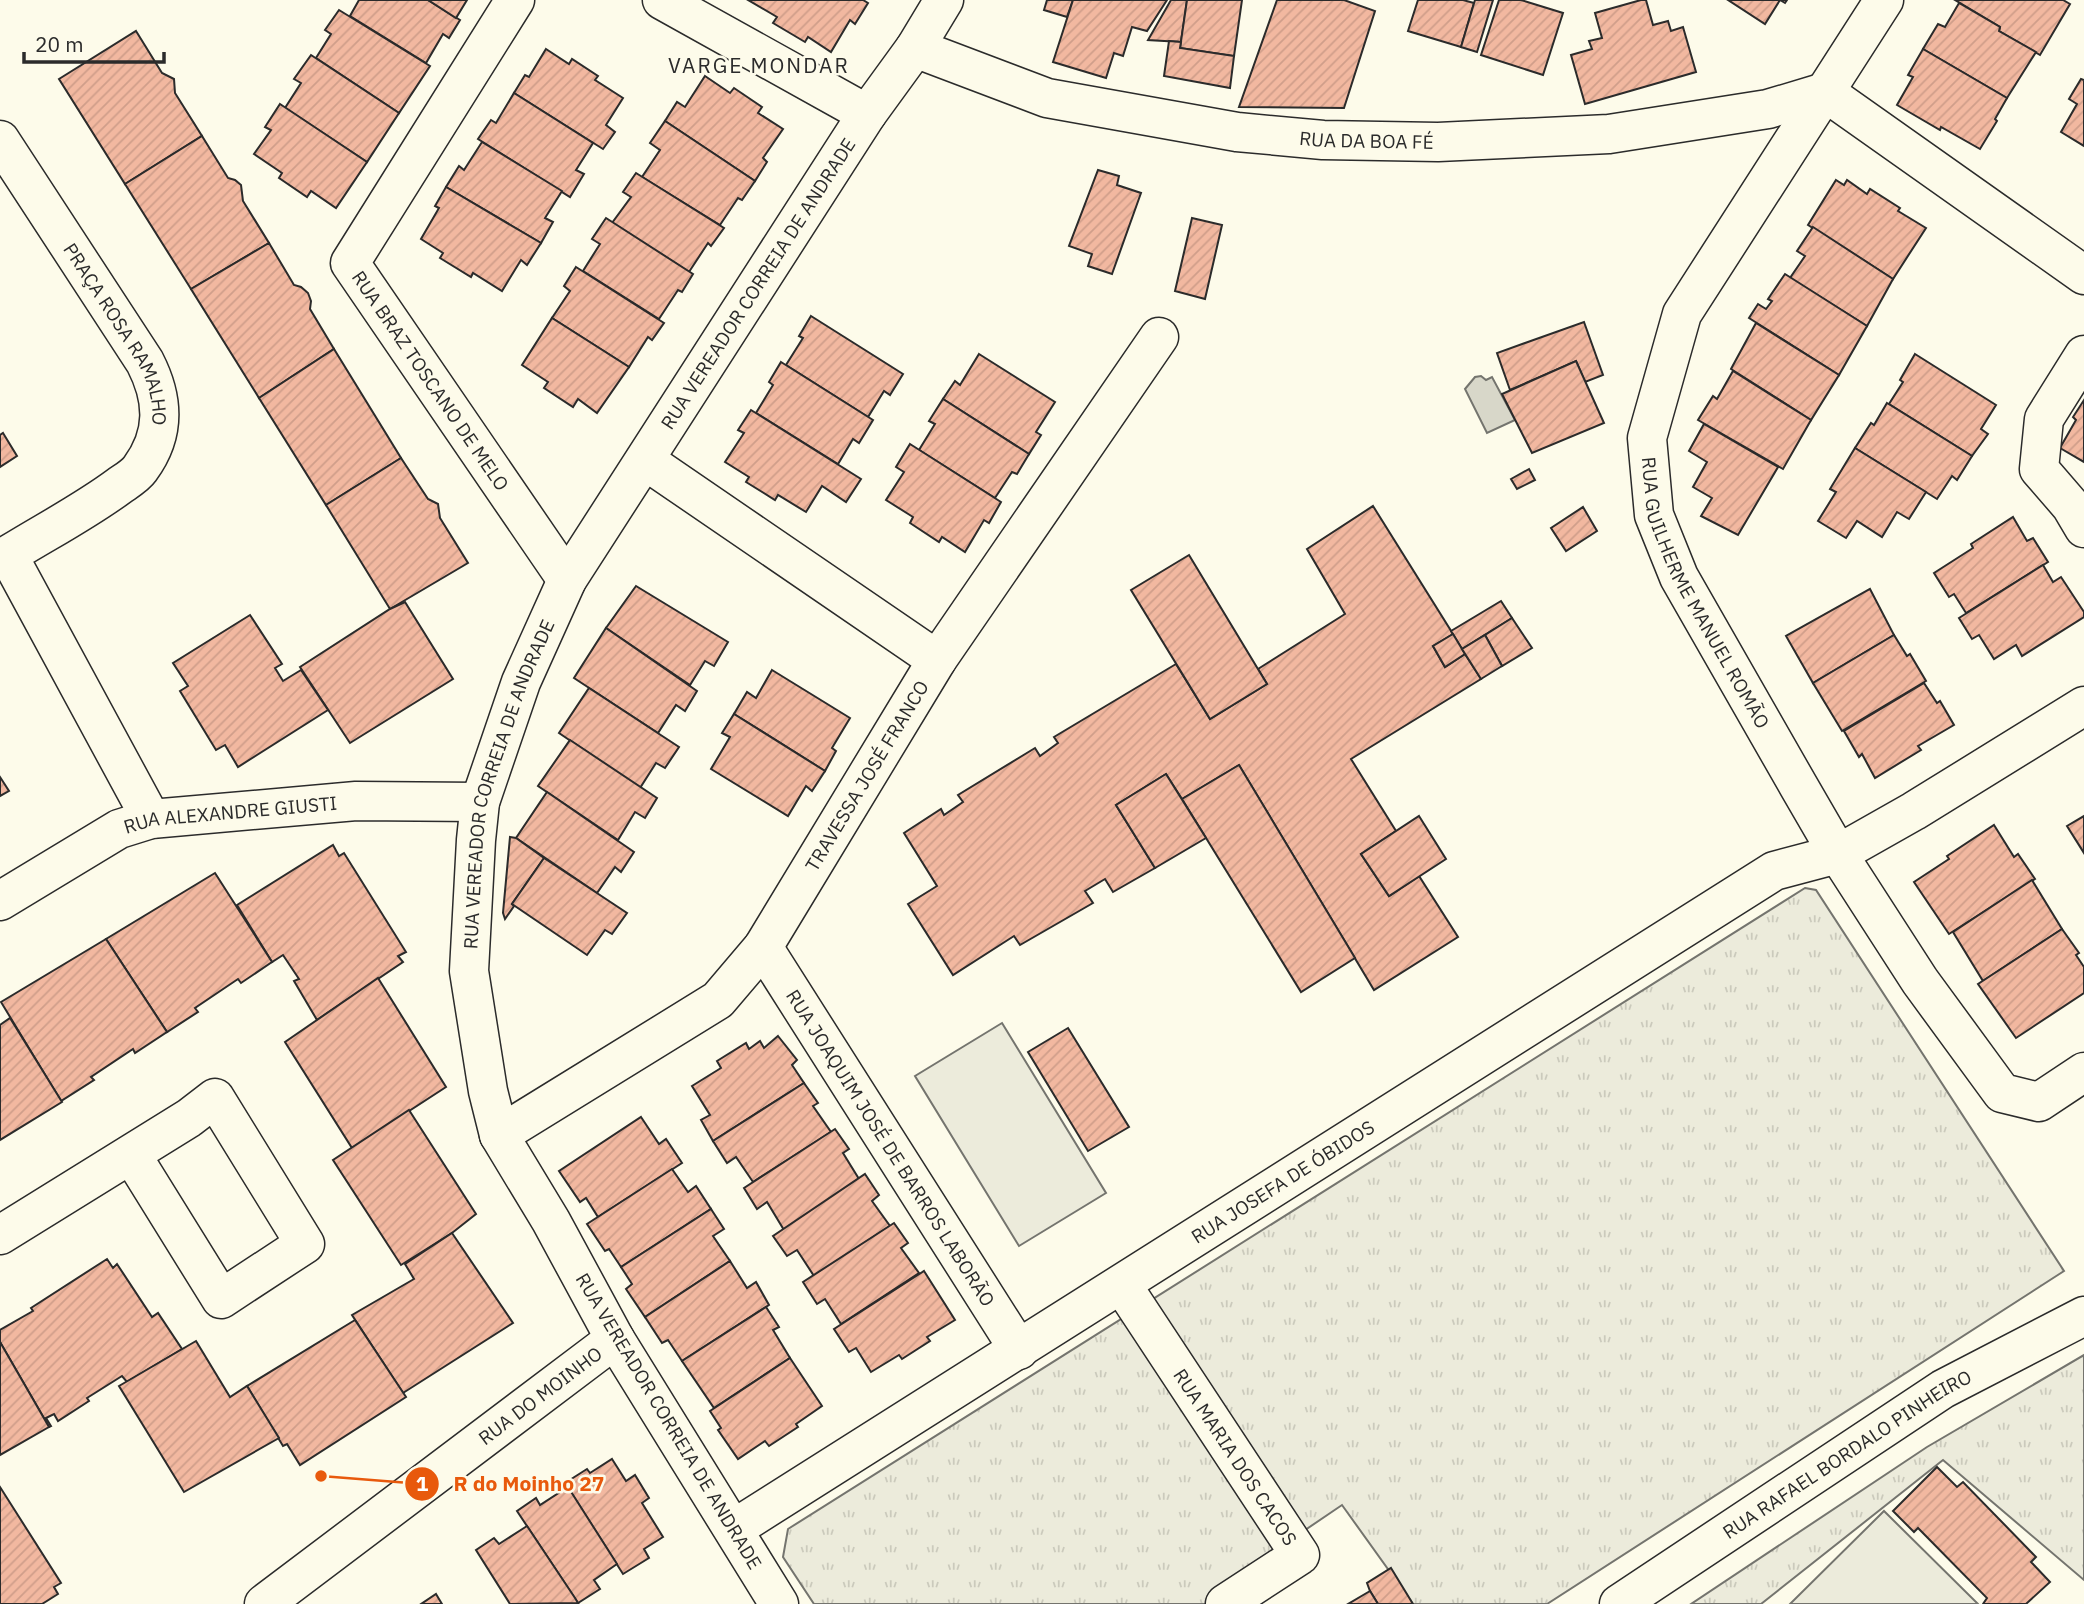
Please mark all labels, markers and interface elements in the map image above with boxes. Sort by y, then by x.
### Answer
scale bar [24,21,164,65]
text: 20 m [35,30,84,58]
district label: VARGE MONDAR [668,51,850,79]
street label: RUA DA BOA FÉ [1298,126,1434,154]
street label: RUA VEREADOR CORREIA DE ANDRADE [655,133,861,434]
street label: PRAÇA ROSA RAMALHO [58,238,172,426]
street label: RUA BRAZ TOSCANO DE MELO [347,266,514,495]
street label: RUA GUILHERME MANUEL ROMÃO [1637,456,1775,733]
street label: RUA VEREADOR CORREIA DE ANDRADE [458,616,560,950]
street label: TRAVESSA JOSÉ FRANCO [800,676,934,876]
street label: RUA ALEXANDRE GIUSTI [121,791,338,839]
street label: RUA JOAQUIM JOSÉ DE BARROS LABORÃO [781,985,1000,1311]
street label: RUA JOSEFA DE ÓBIDOS [1187,1115,1379,1248]
street label: RUA VEREADOR CORREIA DE ANDRADE [571,1268,767,1574]
street label: RUA DO MOINHO [474,1341,607,1450]
street label: RUA MARIA DOS CACOS [1168,1364,1302,1550]
street label: RUA RAFAEL BORDALO PINHEIRO [1718,1364,1976,1544]
callout: R do Moinho 27 [405,1463,619,1505]
text: 1 [416,1469,429,1497]
text: R do Moinho 27 [454,1469,604,1497]

